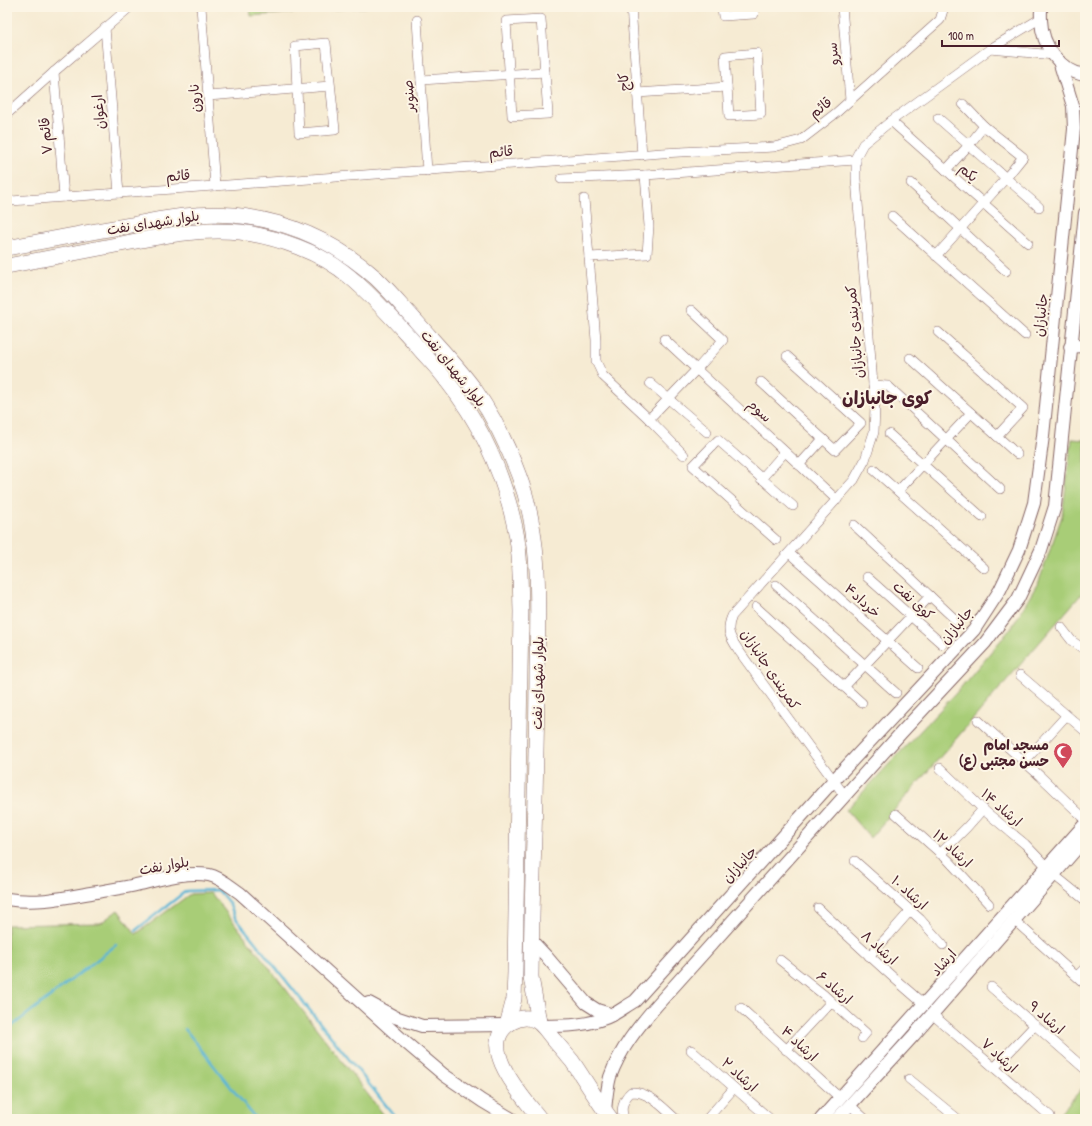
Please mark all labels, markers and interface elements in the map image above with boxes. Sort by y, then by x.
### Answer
scale bar [942,22,1059,48]
text: 100 m [948,27,974,44]
street label: سرو [822,41,844,67]
street label: کاج [613,72,634,92]
street label: صنوبر [397,79,420,114]
street label: نارون [183,83,205,113]
street label: قائم [805,92,837,124]
street label: ارغوان [87,94,109,130]
street label: قائم ۷ [34,116,58,155]
street label: قائم [488,141,514,163]
street label: یکم [954,158,983,187]
street label: قائم [165,165,191,187]
street label: بلوار شهدای نفت [105,205,201,239]
street label: کمربندی جانبازان [840,285,868,379]
street label: جانبازان [1028,292,1052,338]
street label: بلوار شهدای نفت [417,326,491,410]
district label: کوی جانبازان [842,385,932,410]
street label: سوم [742,394,776,428]
street label: کوی نفت [889,576,939,624]
street label: خرداد۴ [841,579,885,621]
street label: جانبازان [935,602,977,648]
street label: کمربندی جانبازان [737,625,805,713]
street label: بلوار شهدای نفت [527,636,547,730]
place label: مسجد امام حسن مجتبی (ع) [959,735,1049,771]
mosque icon: مسجد امام حسن مجتبی (ع) [1052,741,1074,769]
street label: ارشاد ۱۴ [977,784,1027,830]
street label: ارشاد ۱۲ [929,825,977,871]
street label: جانبازان [717,841,761,887]
street label: بلوار نفت [138,851,190,879]
street label: ارشاد ۱۰ [888,871,932,913]
street label: ارشاد ۸ [858,925,902,969]
street label: ارشاد [926,944,960,980]
street label: ارشاد ۶ [813,966,857,1008]
street label: ارشاد ۹ [1025,996,1069,1038]
street label: ارشاد ۴ [777,1021,823,1065]
street label: ارشاد ۷ [978,1033,1022,1077]
street label: ارشاد ۲ [718,1053,762,1095]

